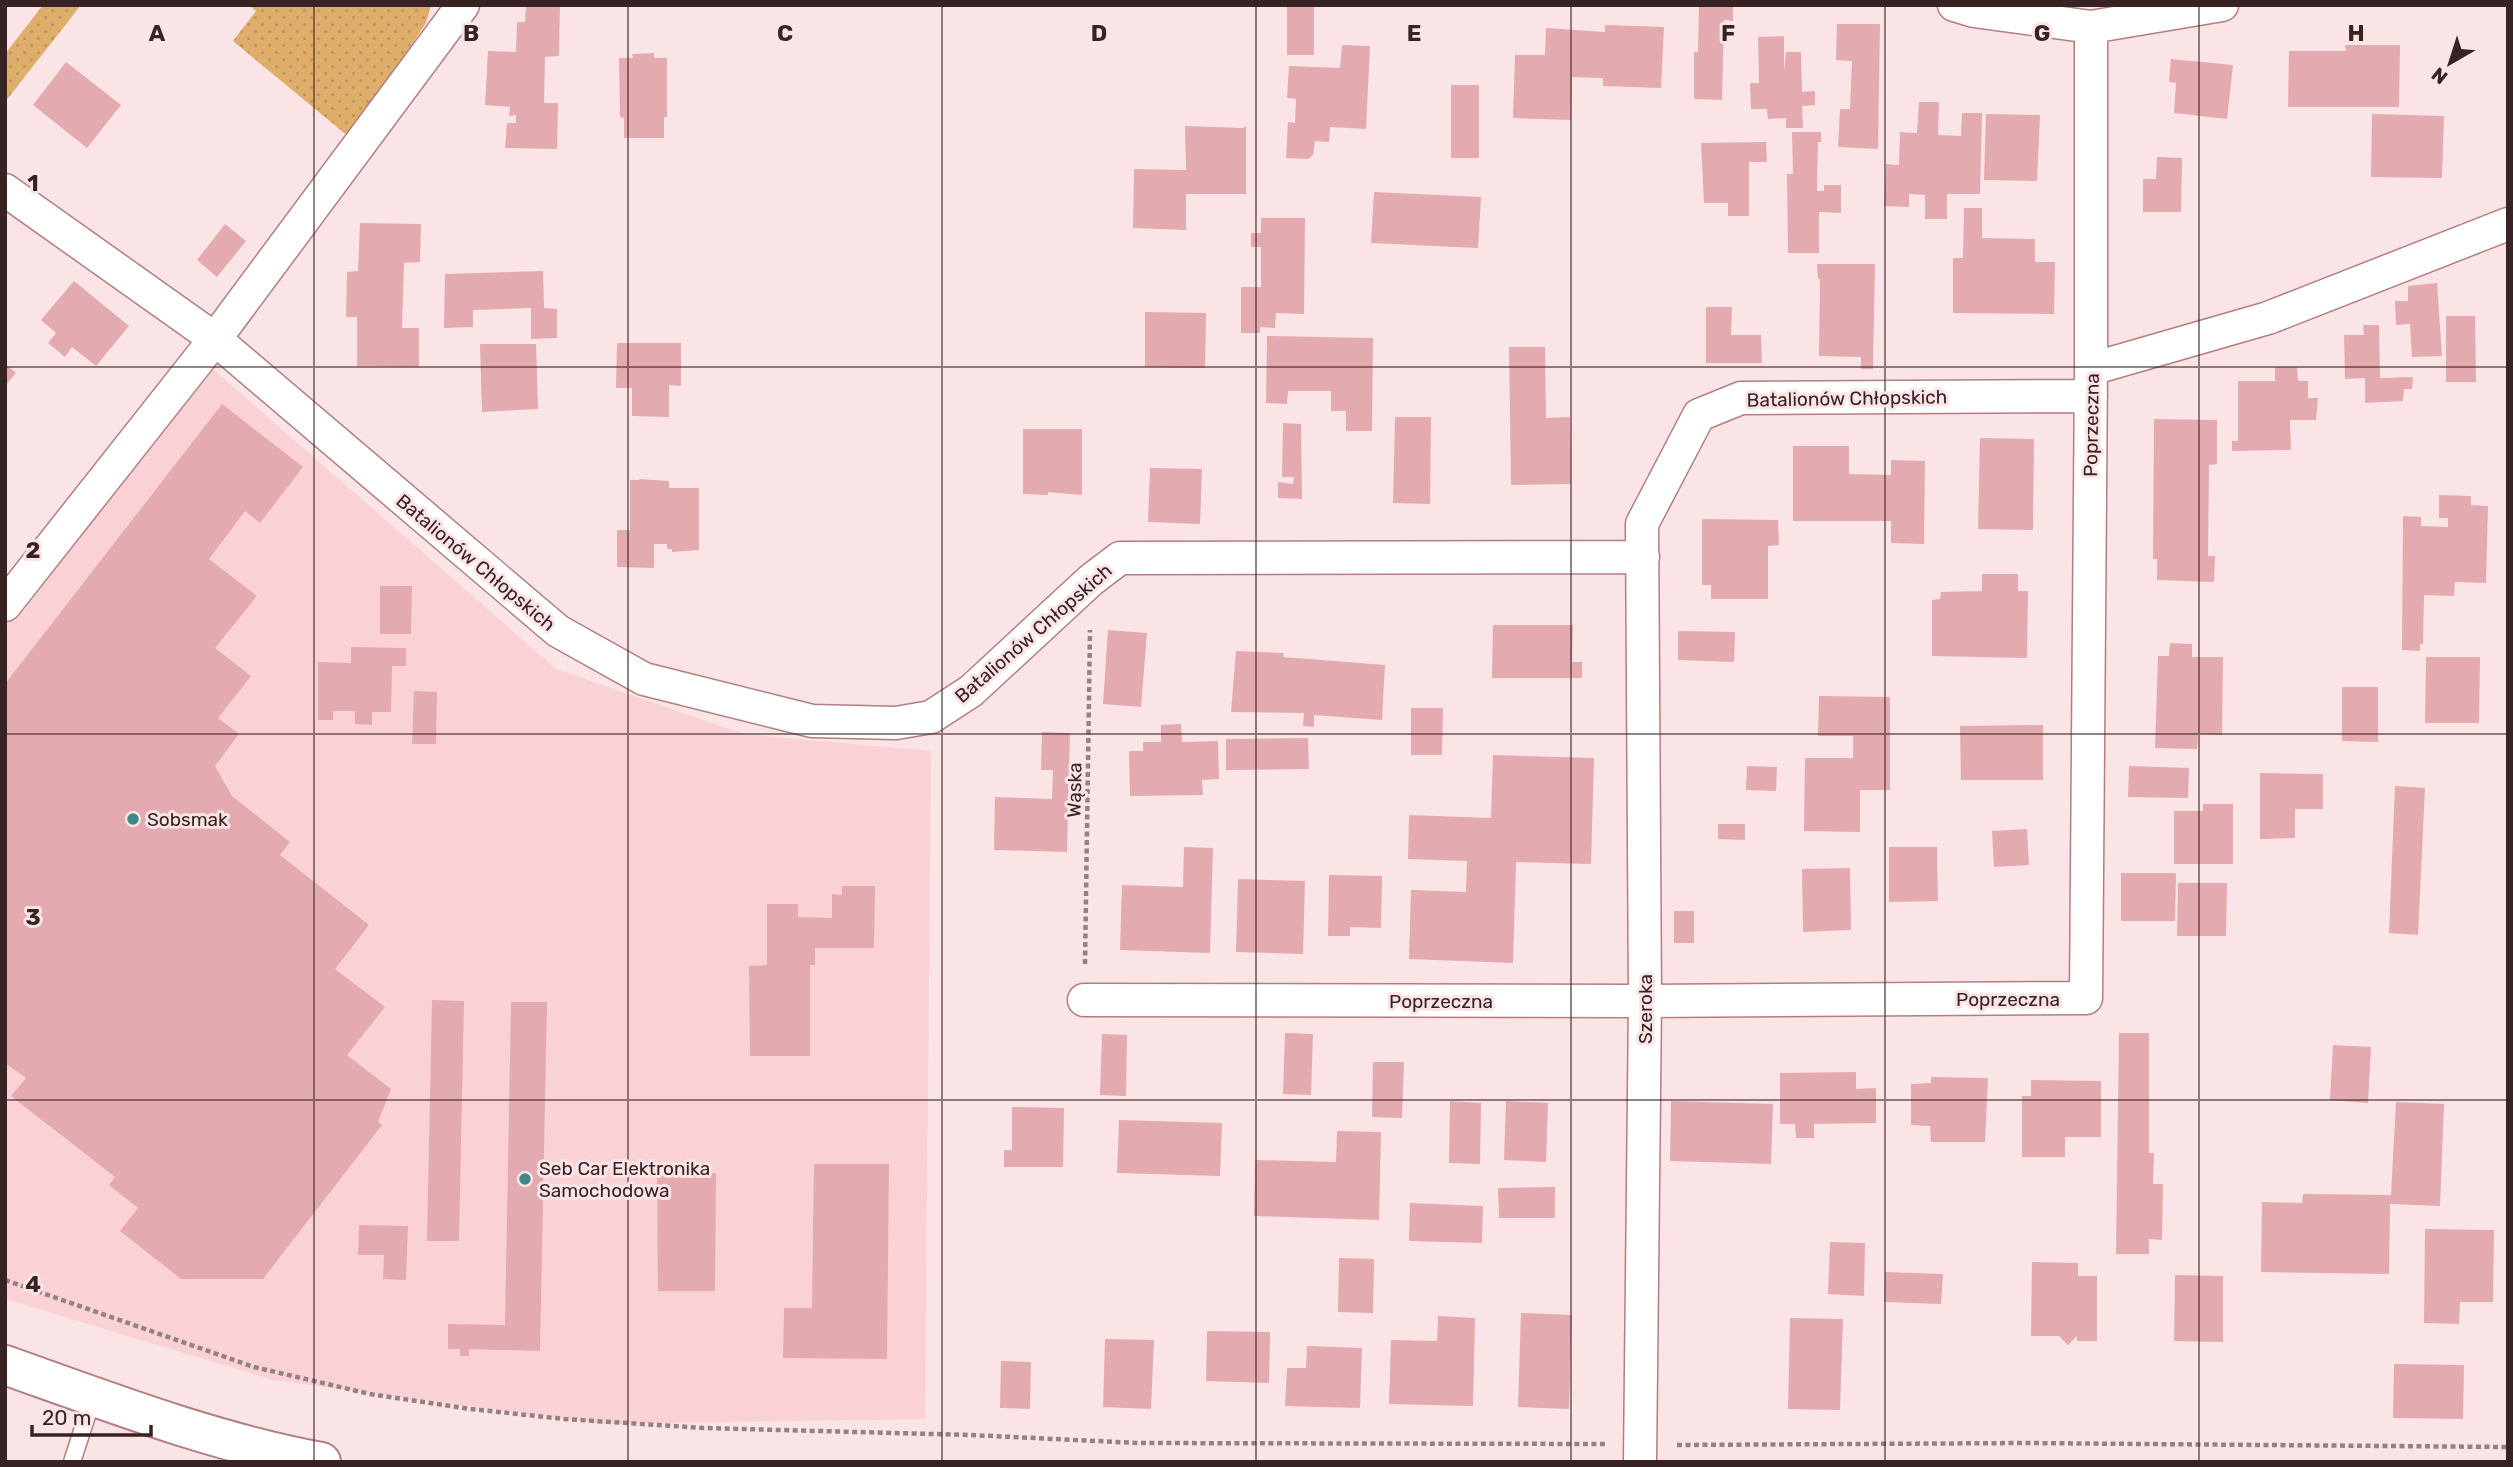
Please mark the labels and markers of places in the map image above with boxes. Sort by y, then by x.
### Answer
place label: Sobsmak [147,808,228,831]
marker: Sobsmak [125,811,141,827]
place label: Seb Car Elektronika Samochodowa [539,1157,710,1202]
marker: Seb Car Elektronika Samochodowa [517,1171,533,1187]

